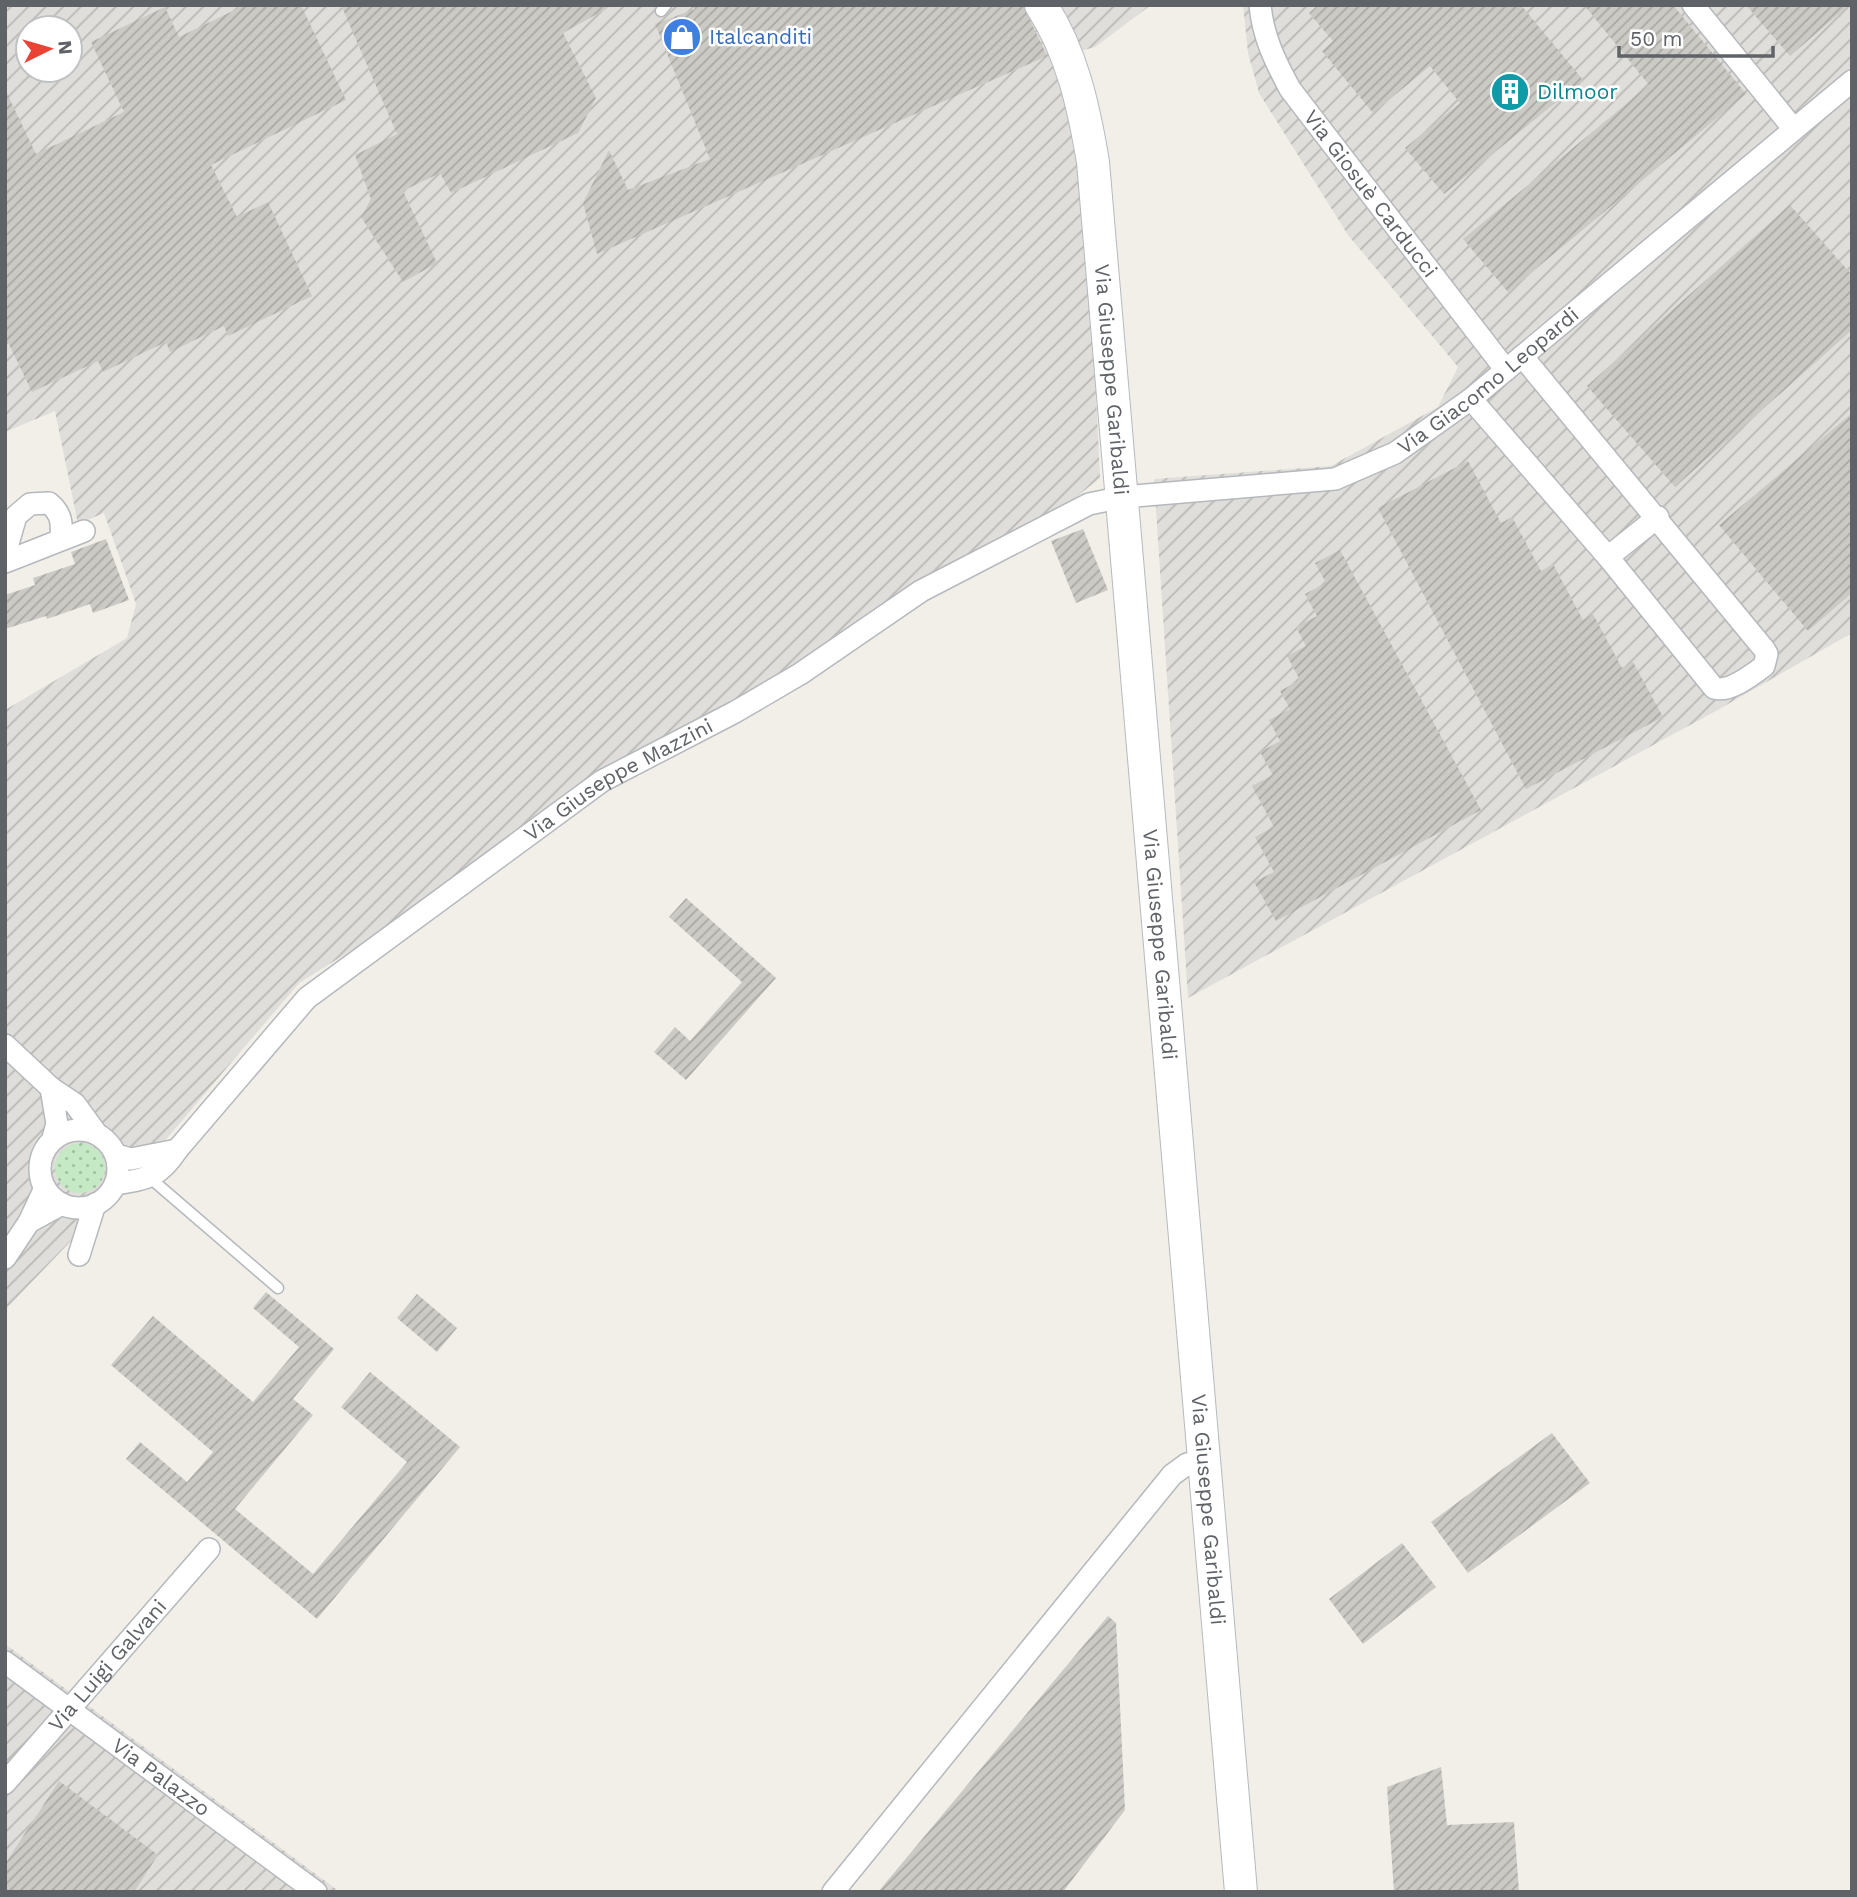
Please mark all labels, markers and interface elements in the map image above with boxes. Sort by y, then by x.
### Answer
north arrow [14,14,84,84]
scale bar [1619,14,1773,58]
shop icon: Italcanditi [661,16,703,58]
place label: Italcanditi [709,24,812,49]
text: 50 m [1630,26,1682,51]
text: N [53,40,78,56]
building icon: Dilmoor [1489,71,1531,113]
place label: Dilmoor [1537,79,1618,104]
street label: Via Giosuè Carducci [1299,105,1443,282]
street label: Via Giuseppe Garibaldi [1090,263,1134,496]
street label: Via Giacomo Leopardi [1392,302,1583,459]
street label: Via Giuseppe Mazzini [519,713,717,846]
street label: Via Giuseppe Garibaldi [1138,828,1183,1061]
street label: Via Giuseppe Garibaldi [1186,1393,1231,1626]
street label: Via Luigi Galvani [43,1594,171,1736]
street label: Via Palazzo [107,1733,215,1821]

